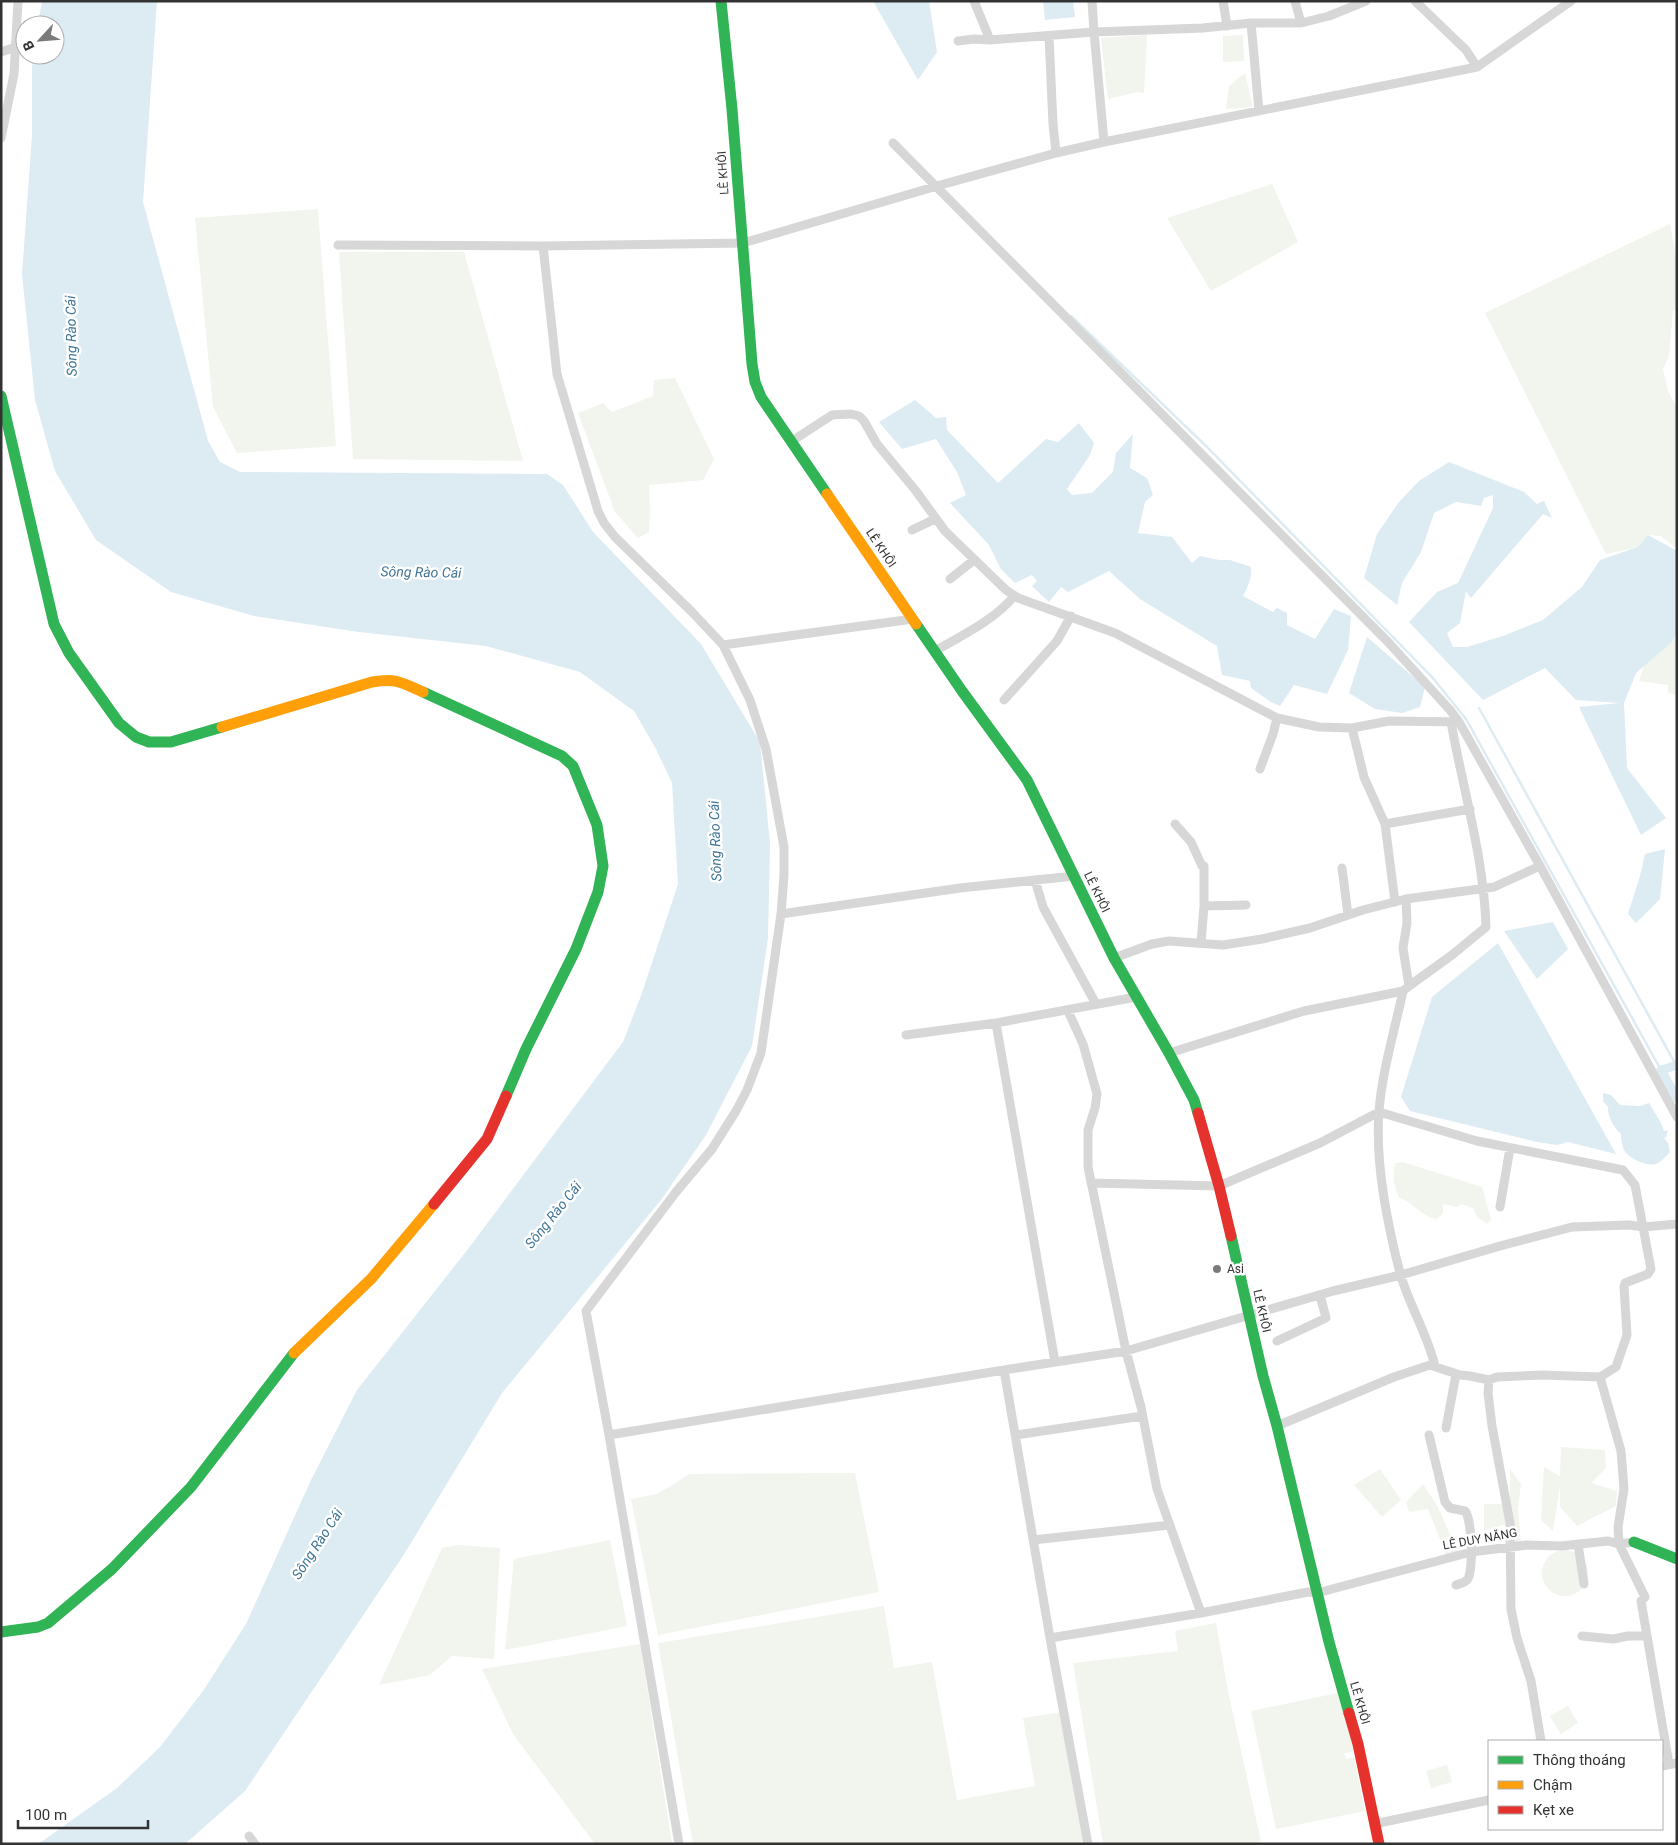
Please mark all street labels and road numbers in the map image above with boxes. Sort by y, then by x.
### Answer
street label: LÊ KHÔI [713,151,732,195]
street label: LÊ KHÔI [863,525,900,570]
street label: LÊ KHÔI [1081,869,1114,915]
street label: LÊ KHÔI [1250,1288,1275,1334]
street label: LÊ DUY NĂNG [1442,1525,1518,1552]
street label: LÊ KHÔI [1347,1680,1374,1726]

